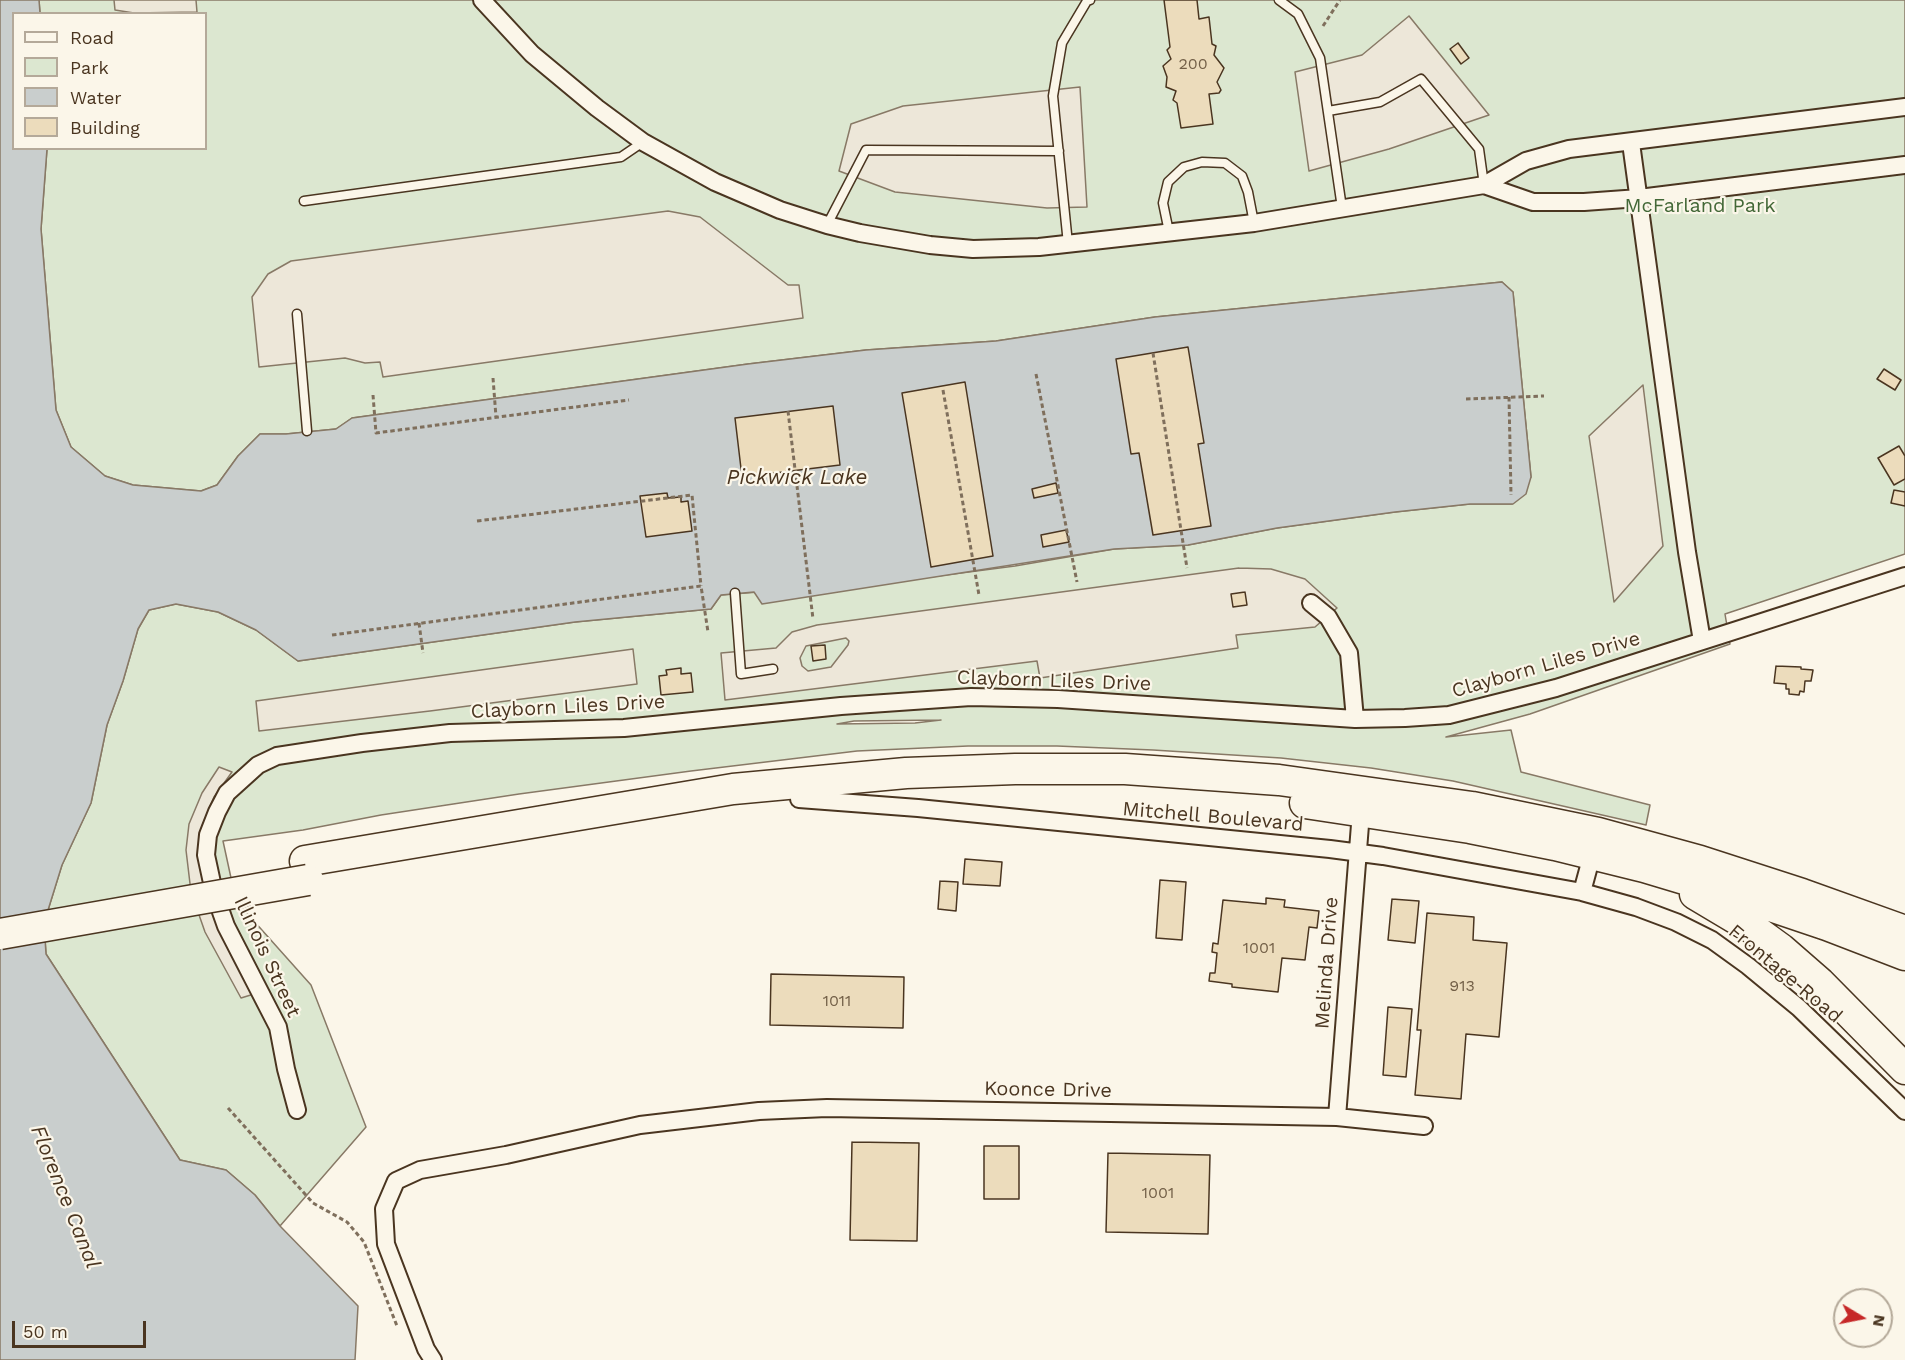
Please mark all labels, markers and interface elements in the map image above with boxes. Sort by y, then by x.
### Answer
legend [12,12,207,150]
text: Road [70,27,114,48]
house number: 200 [1178,54,1208,74]
text: Park [70,57,109,78]
text: Water [70,87,122,108]
text: Building [70,117,140,138]
park label: McFarland Park [1625,194,1775,218]
water label: Pickwick Lake [727,465,867,491]
street label: Clayborn Liles Drive [1449,627,1643,703]
street label: Clayborn Liles Drive [956,666,1152,696]
street label: Clayborn Liles Drive [470,690,666,724]
street label: Mitchell Boulevard [1122,797,1304,837]
street label: Illinois Street [229,893,305,1021]
street label: Melinda Drive [1310,896,1344,1030]
street label: Frontage Road [1723,919,1847,1029]
house number: 1001 [1243,938,1275,958]
house number: 913 [1449,976,1475,996]
house number: 1011 [823,991,851,1011]
street label: Koonce Drive [984,1077,1112,1103]
water label: Florence Canal [25,1122,105,1272]
house number: 1001 [1142,1183,1174,1203]
north arrow [1833,1288,1893,1348]
scale bar [15,1309,148,1347]
text: N [1869,1313,1890,1328]
text: 50 m [23,1321,68,1342]

